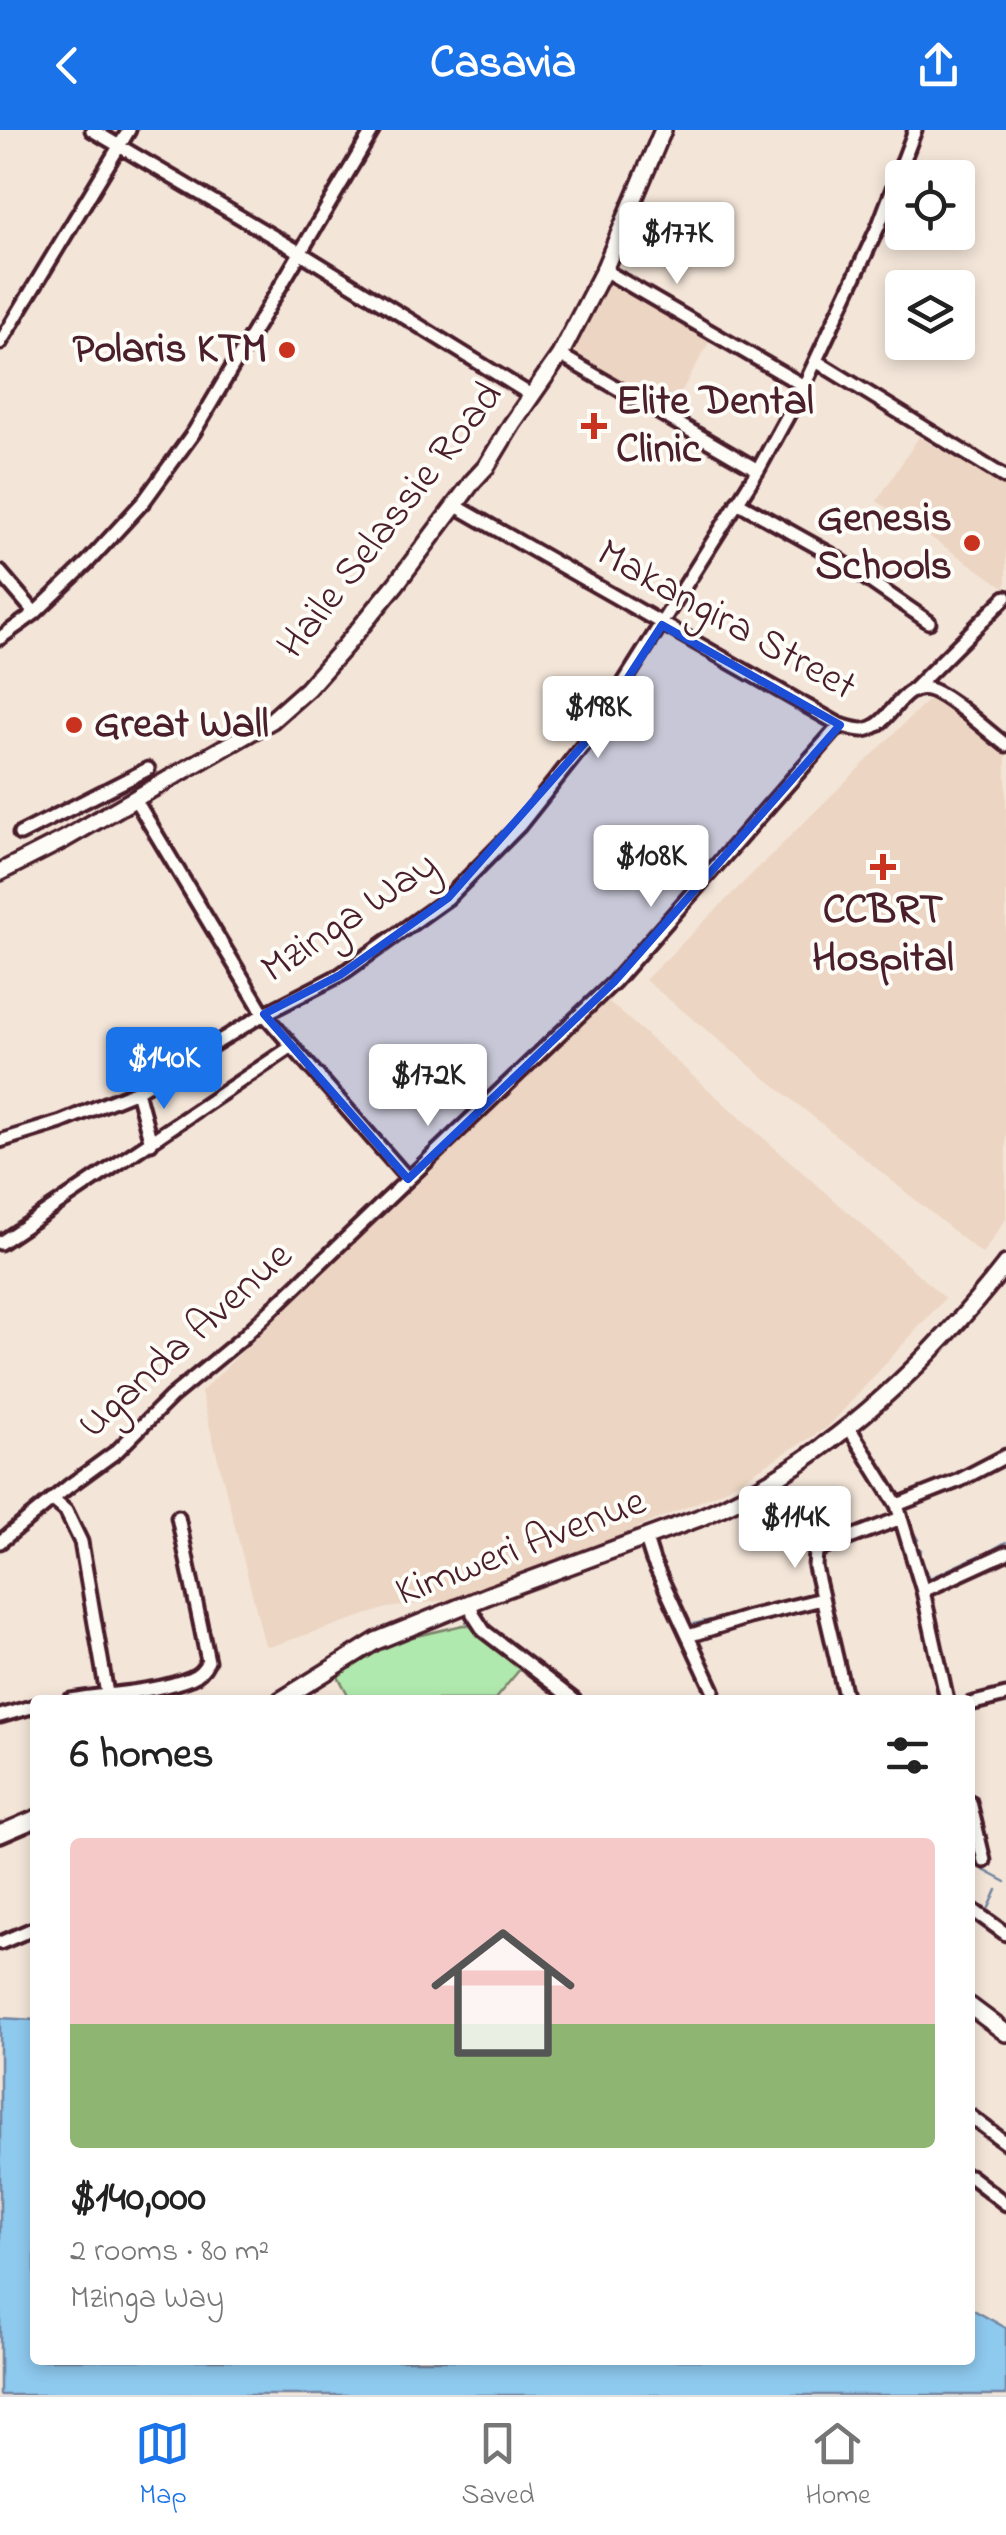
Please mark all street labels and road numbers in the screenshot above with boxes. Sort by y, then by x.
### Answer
street label: Haile Selassie Road [263,369,519,673]
street label: Makangira Street [585,524,867,718]
street label: Mzinga Way [249,836,451,1000]
street label: Uganda Avenue [65,1227,307,1454]
street label: Kimweri Avenue [387,1472,655,1624]

